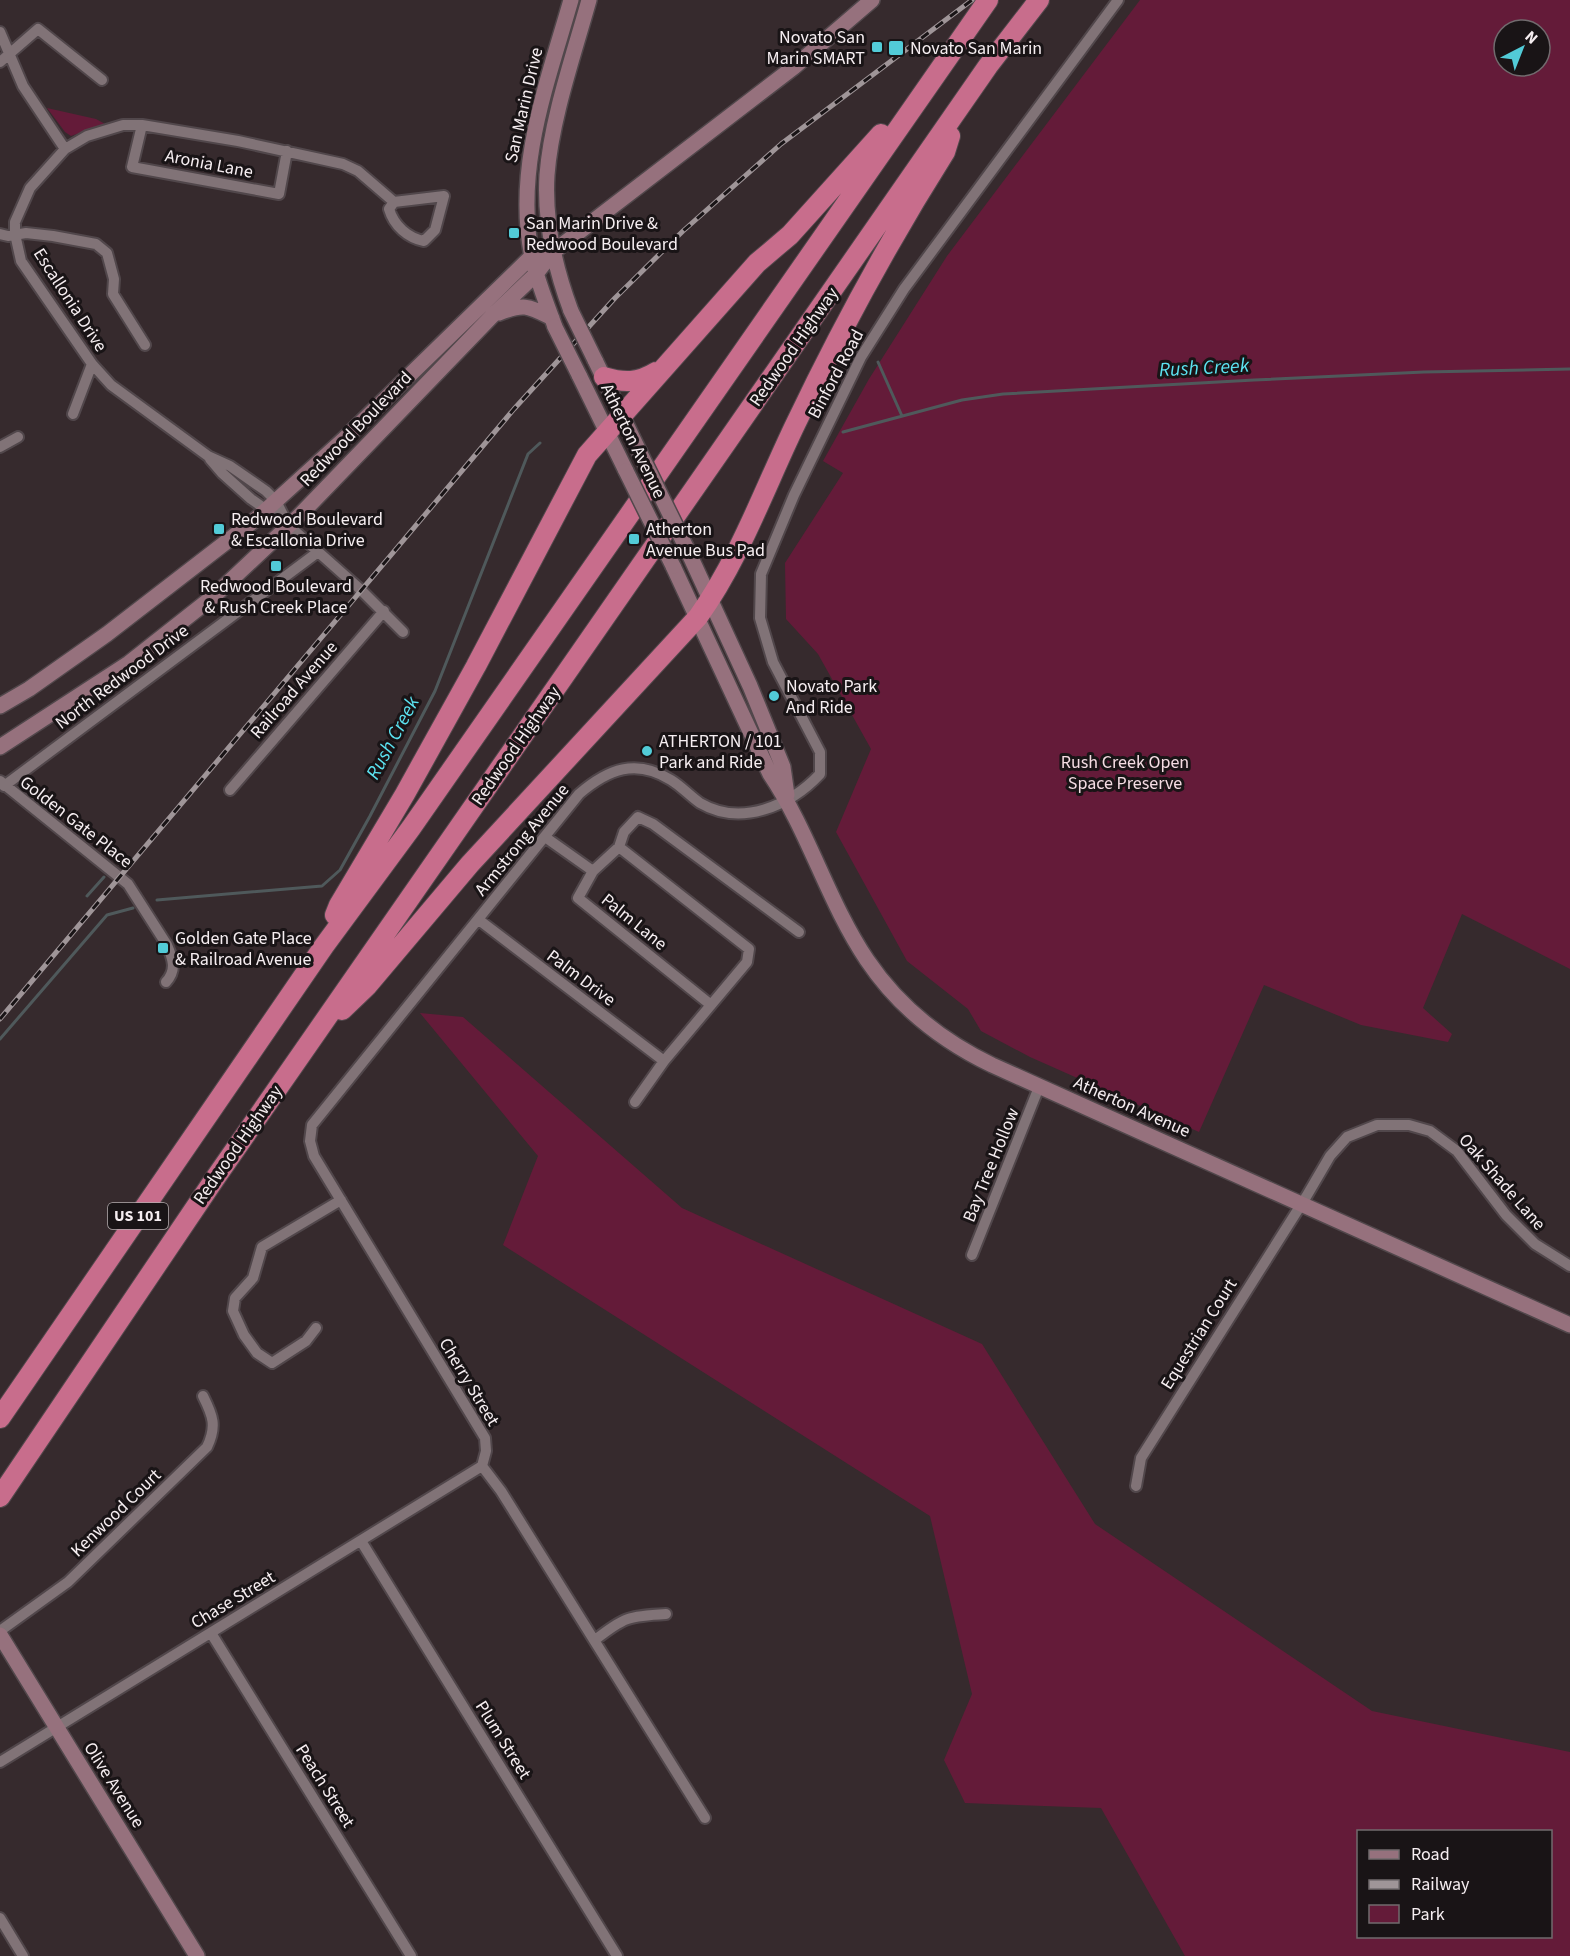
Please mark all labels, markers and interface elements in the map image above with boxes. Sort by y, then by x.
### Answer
north arrow [1492,18,1552,78]
place label: Novato San Marin SMART [767,25,865,71]
text: N [1520,26,1543,49]
place label: Novato San Marin [910,36,1042,61]
marker: Novato San Marin [887,39,905,57]
marker: Novato San Marin SMART [870,40,884,54]
street label: San Marin Drive [499,45,549,165]
street label: Aronia Lane [163,143,255,185]
place label: San Marin Drive & Redwood Boulevard [526,211,678,257]
marker: San Marin Drive & Redwood Boulevard [507,226,521,240]
street label: Escallonia Drive [27,243,113,357]
street label: Redwood Highway [744,282,845,412]
street label: Binford Road [802,325,870,423]
water label: Rush Creek [1158,352,1250,384]
street label: Redwood Boulevard [294,366,418,492]
street label: Atherton Avenue [594,379,672,503]
place label: Redwood Boulevard & Escallonia Drive [231,507,383,553]
place label: Atherton Avenue Bus Pad [646,517,765,563]
marker: Redwood Boulevard & Escallonia Drive [212,522,226,536]
marker: Atherton Avenue Bus Pad [627,532,641,546]
marker: Redwood Boulevard & Rush Creek Place [269,559,283,573]
place label: Redwood Boulevard & Rush Creek Place [200,574,352,620]
street label: North Redwood Drive [50,619,194,735]
street label: Railroad Avenue [245,636,343,744]
place label: Novato Park And Ride [786,674,877,720]
street label: Redwood Highway [466,681,567,811]
marker: Novato Park And Ride [767,689,781,703]
water label: Rush Creek [359,691,427,784]
place label: ATHERTON / 101 Park and Ride [659,729,782,775]
marker: ATHERTON / 101 Park and Ride [640,744,654,758]
park label: Rush Creek Open Space Preserve [1061,750,1189,796]
street label: Golden Gate Place [14,770,138,874]
street label: Armstrong Avenue [469,778,575,902]
street label: Palm Lane [596,888,672,956]
place label: Golden Gate Place & Railroad Avenue [175,926,312,972]
marker: Golden Gate Place & Railroad Avenue [156,941,170,955]
street label: Palm Drive [541,944,621,1012]
street label: Atherton Avenue [1070,1070,1194,1144]
street label: Redwood Highway [188,1080,289,1210]
street label: Bay Tree Hollow [957,1104,1025,1226]
street label: Oak Shade Lane [1453,1128,1551,1236]
road number: US 101 [108,1203,168,1229]
street label: Equestrian Court [1155,1274,1243,1394]
street label: Cherry Street [433,1333,505,1431]
street label: Kenwood Court [65,1463,167,1563]
street label: Chase Street [186,1565,280,1635]
street label: Plum Street [469,1696,537,1784]
street label: Olive Avenue [78,1737,150,1833]
street label: Peach Street [289,1739,361,1833]
legend [1357,1830,1552,1938]
text: Road [1411,1842,1450,1867]
text: Railway [1411,1872,1470,1897]
text: Park [1411,1902,1445,1927]

